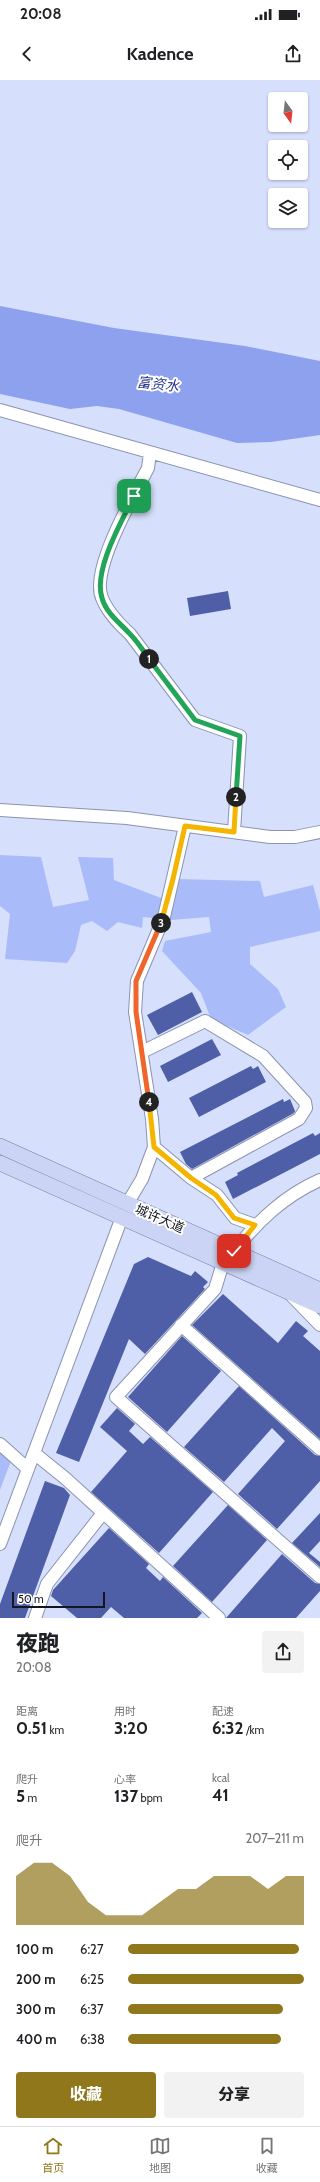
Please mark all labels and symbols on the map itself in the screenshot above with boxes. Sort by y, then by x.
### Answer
north arrow [268,92,308,132]
water label: 富资水 [136,373,181,395]
pin [117,479,151,513]
pin: 1 [139,649,159,669]
pin: 2 [226,787,246,807]
pin: 3 [151,913,171,933]
pin: 4 [139,1092,159,1112]
street label: 城许大道 [133,1200,187,1236]
pin [217,1234,251,1268]
scale bar [12,1590,105,1609]

